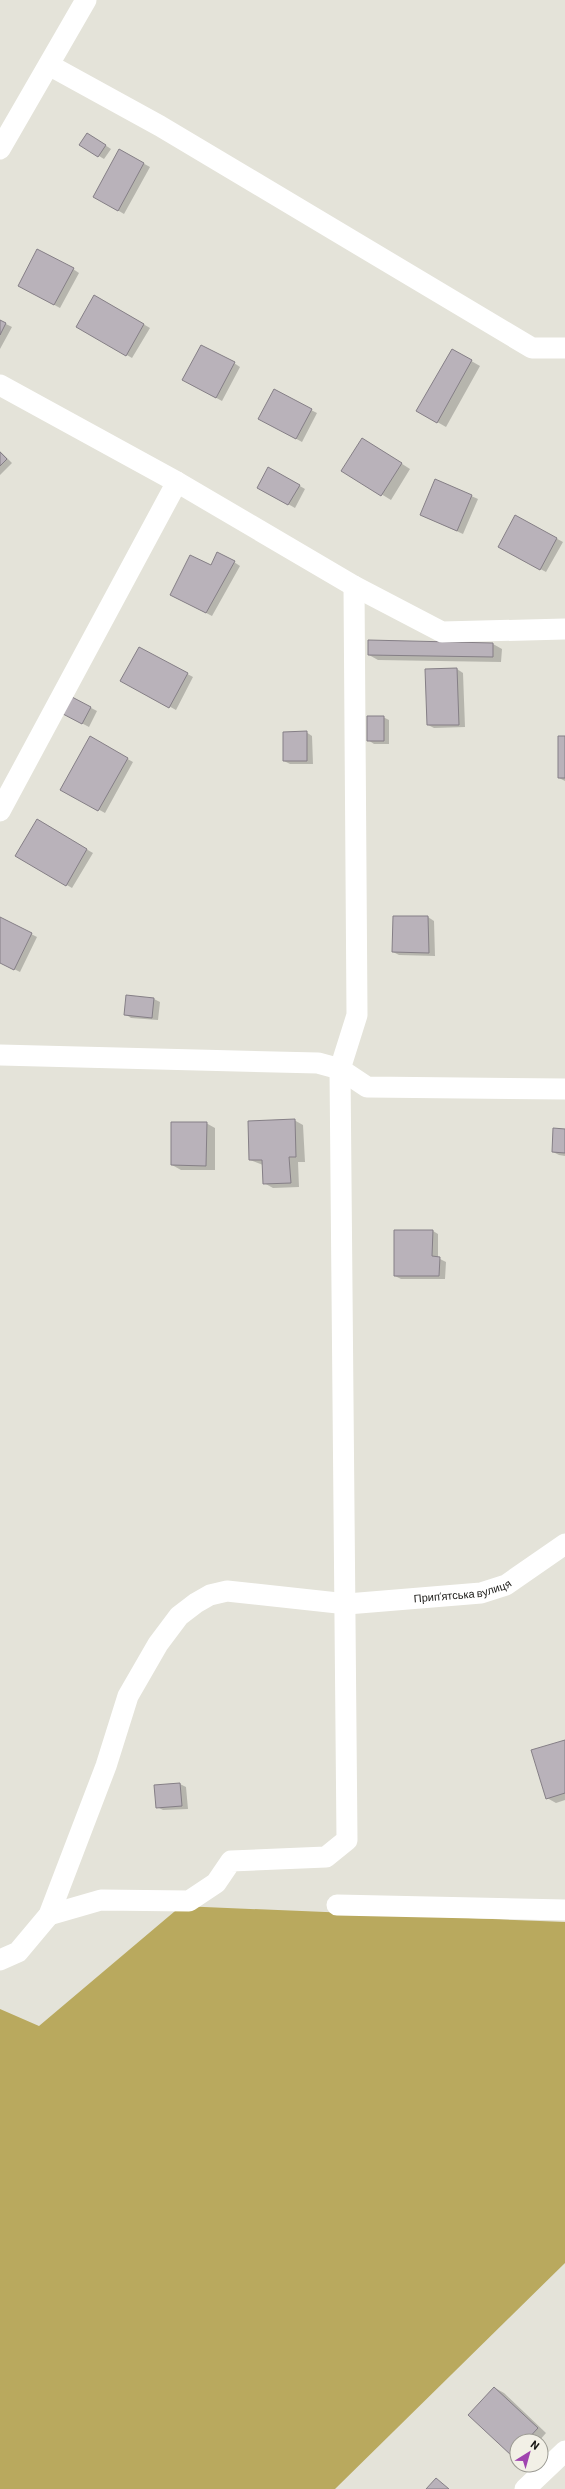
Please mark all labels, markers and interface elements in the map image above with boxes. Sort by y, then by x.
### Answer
street label: Прип’ятська вулиця [413,1576,514,1605]
north arrow [509,2433,549,2473]
text: N [528,2437,542,2452]

